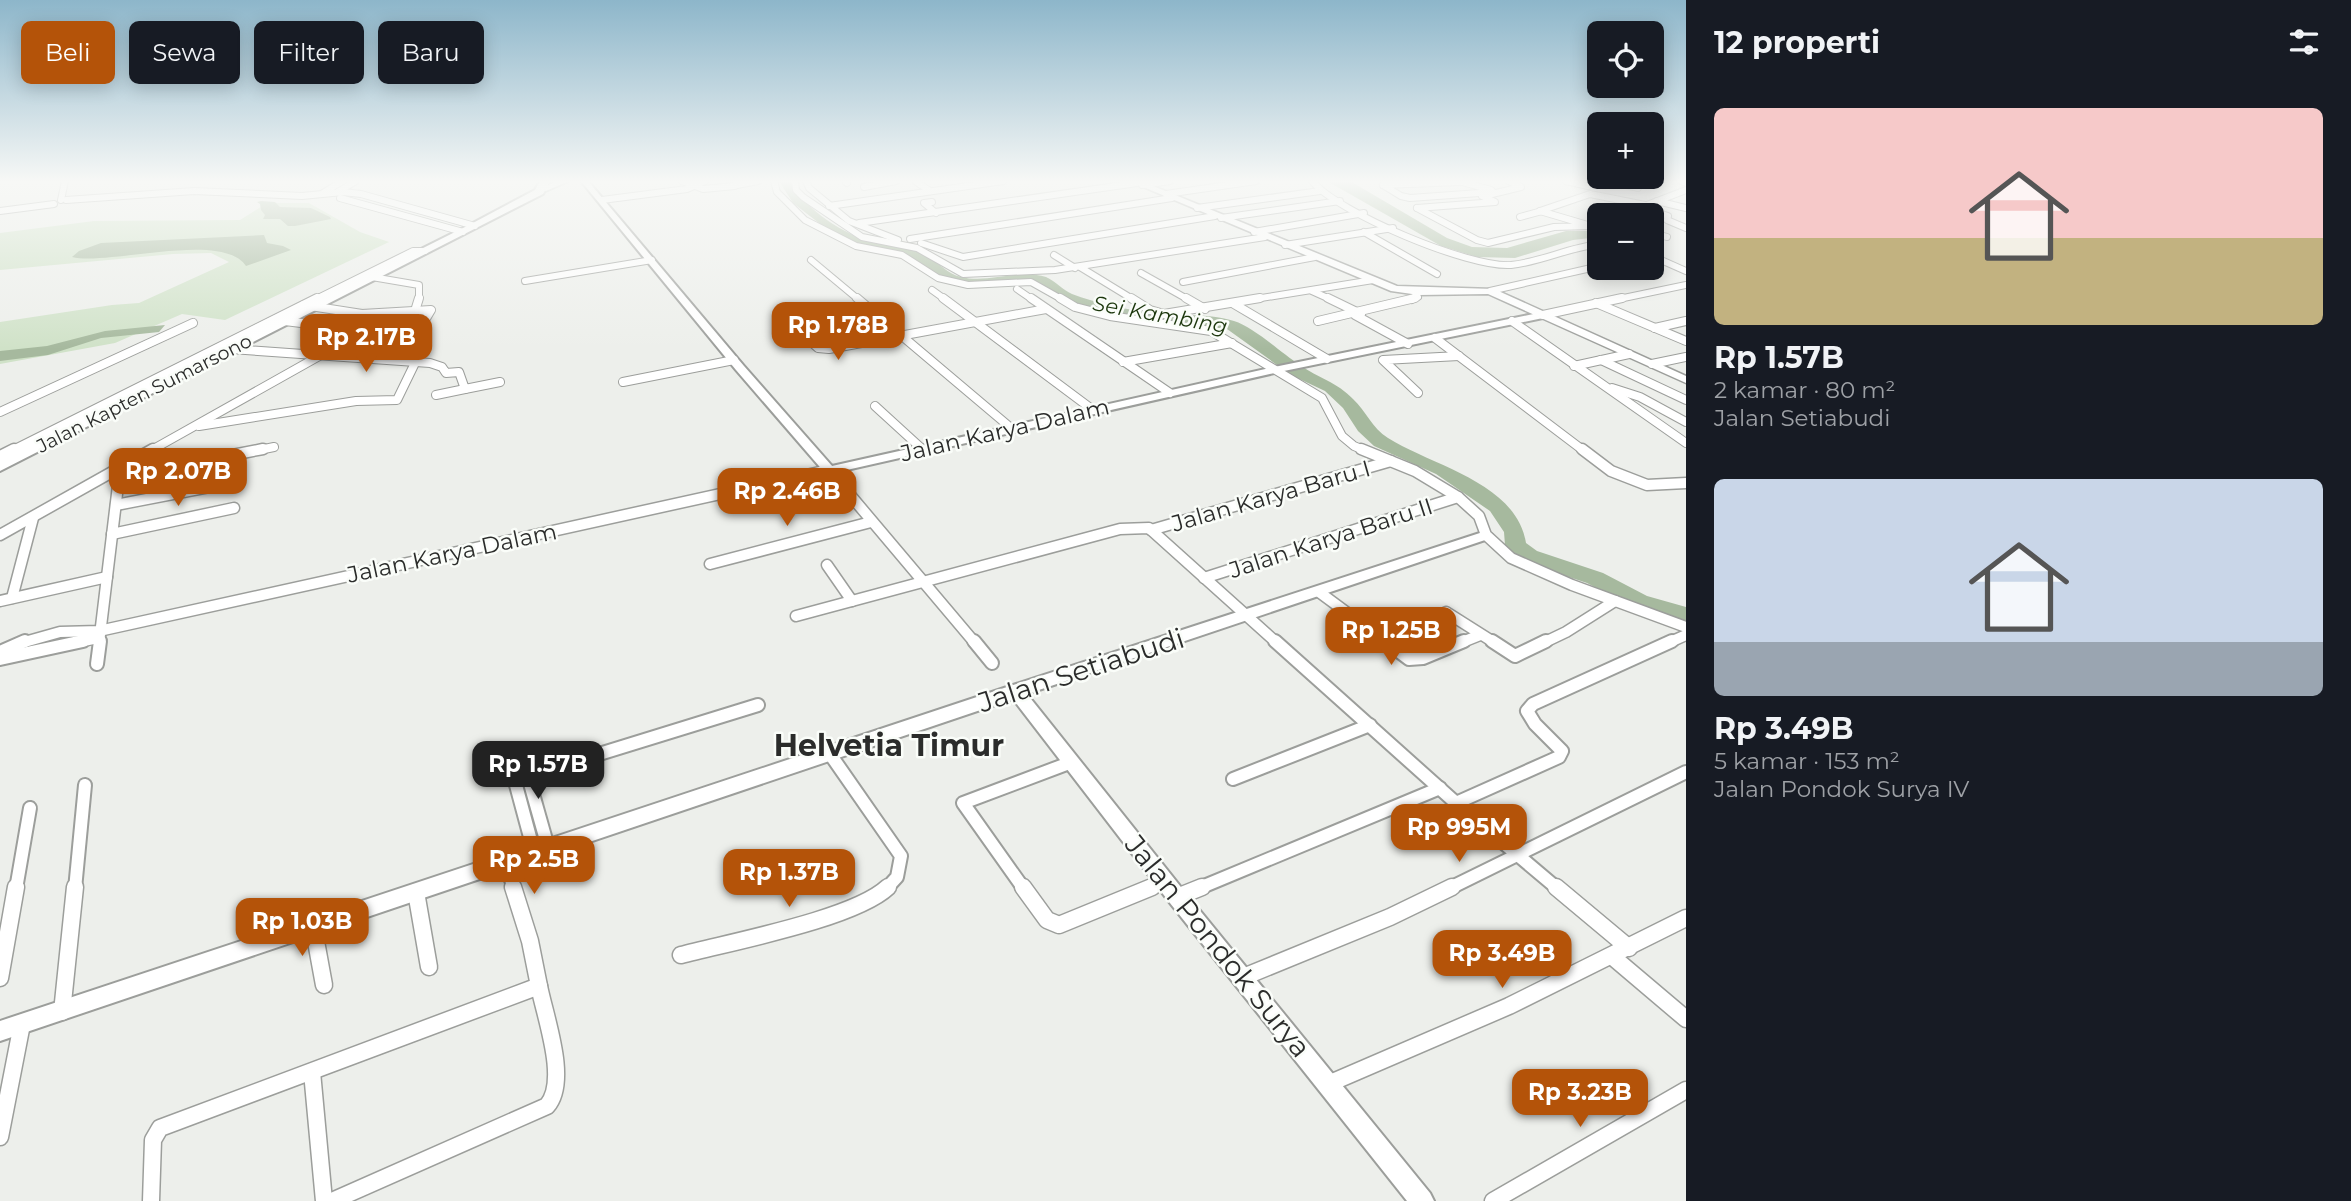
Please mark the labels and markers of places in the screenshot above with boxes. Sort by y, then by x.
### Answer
pin: Rp 1.78B [766,302,910,362]
pin: Rp 2.17B [294,314,438,374]
pin: Rp 2.07B [106,448,250,508]
pin: Rp 2.46B [715,468,859,528]
pin: Rp 1.25B [1319,608,1463,667]
pin: Rp 1.57B [466,742,610,801]
pin: Rp 995M [1394,804,1524,864]
pin: Rp 2.5B [469,836,599,896]
pin: Rp 1.37B [717,850,861,909]
pin: Rp 1.03B [230,898,374,958]
pin: Rp 3.49B [1430,930,1574,990]
pin: Rp 3.23B [1508,1070,1652,1129]

